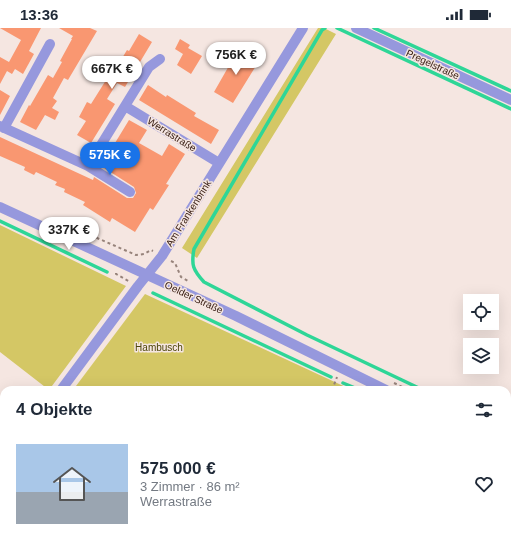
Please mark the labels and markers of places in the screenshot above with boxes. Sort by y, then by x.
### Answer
pin: 756K € [203,42,269,76]
pin: 667K € [79,56,145,90]
pin: 575K € [77,142,143,176]
pin: 337K € [36,217,102,251]

